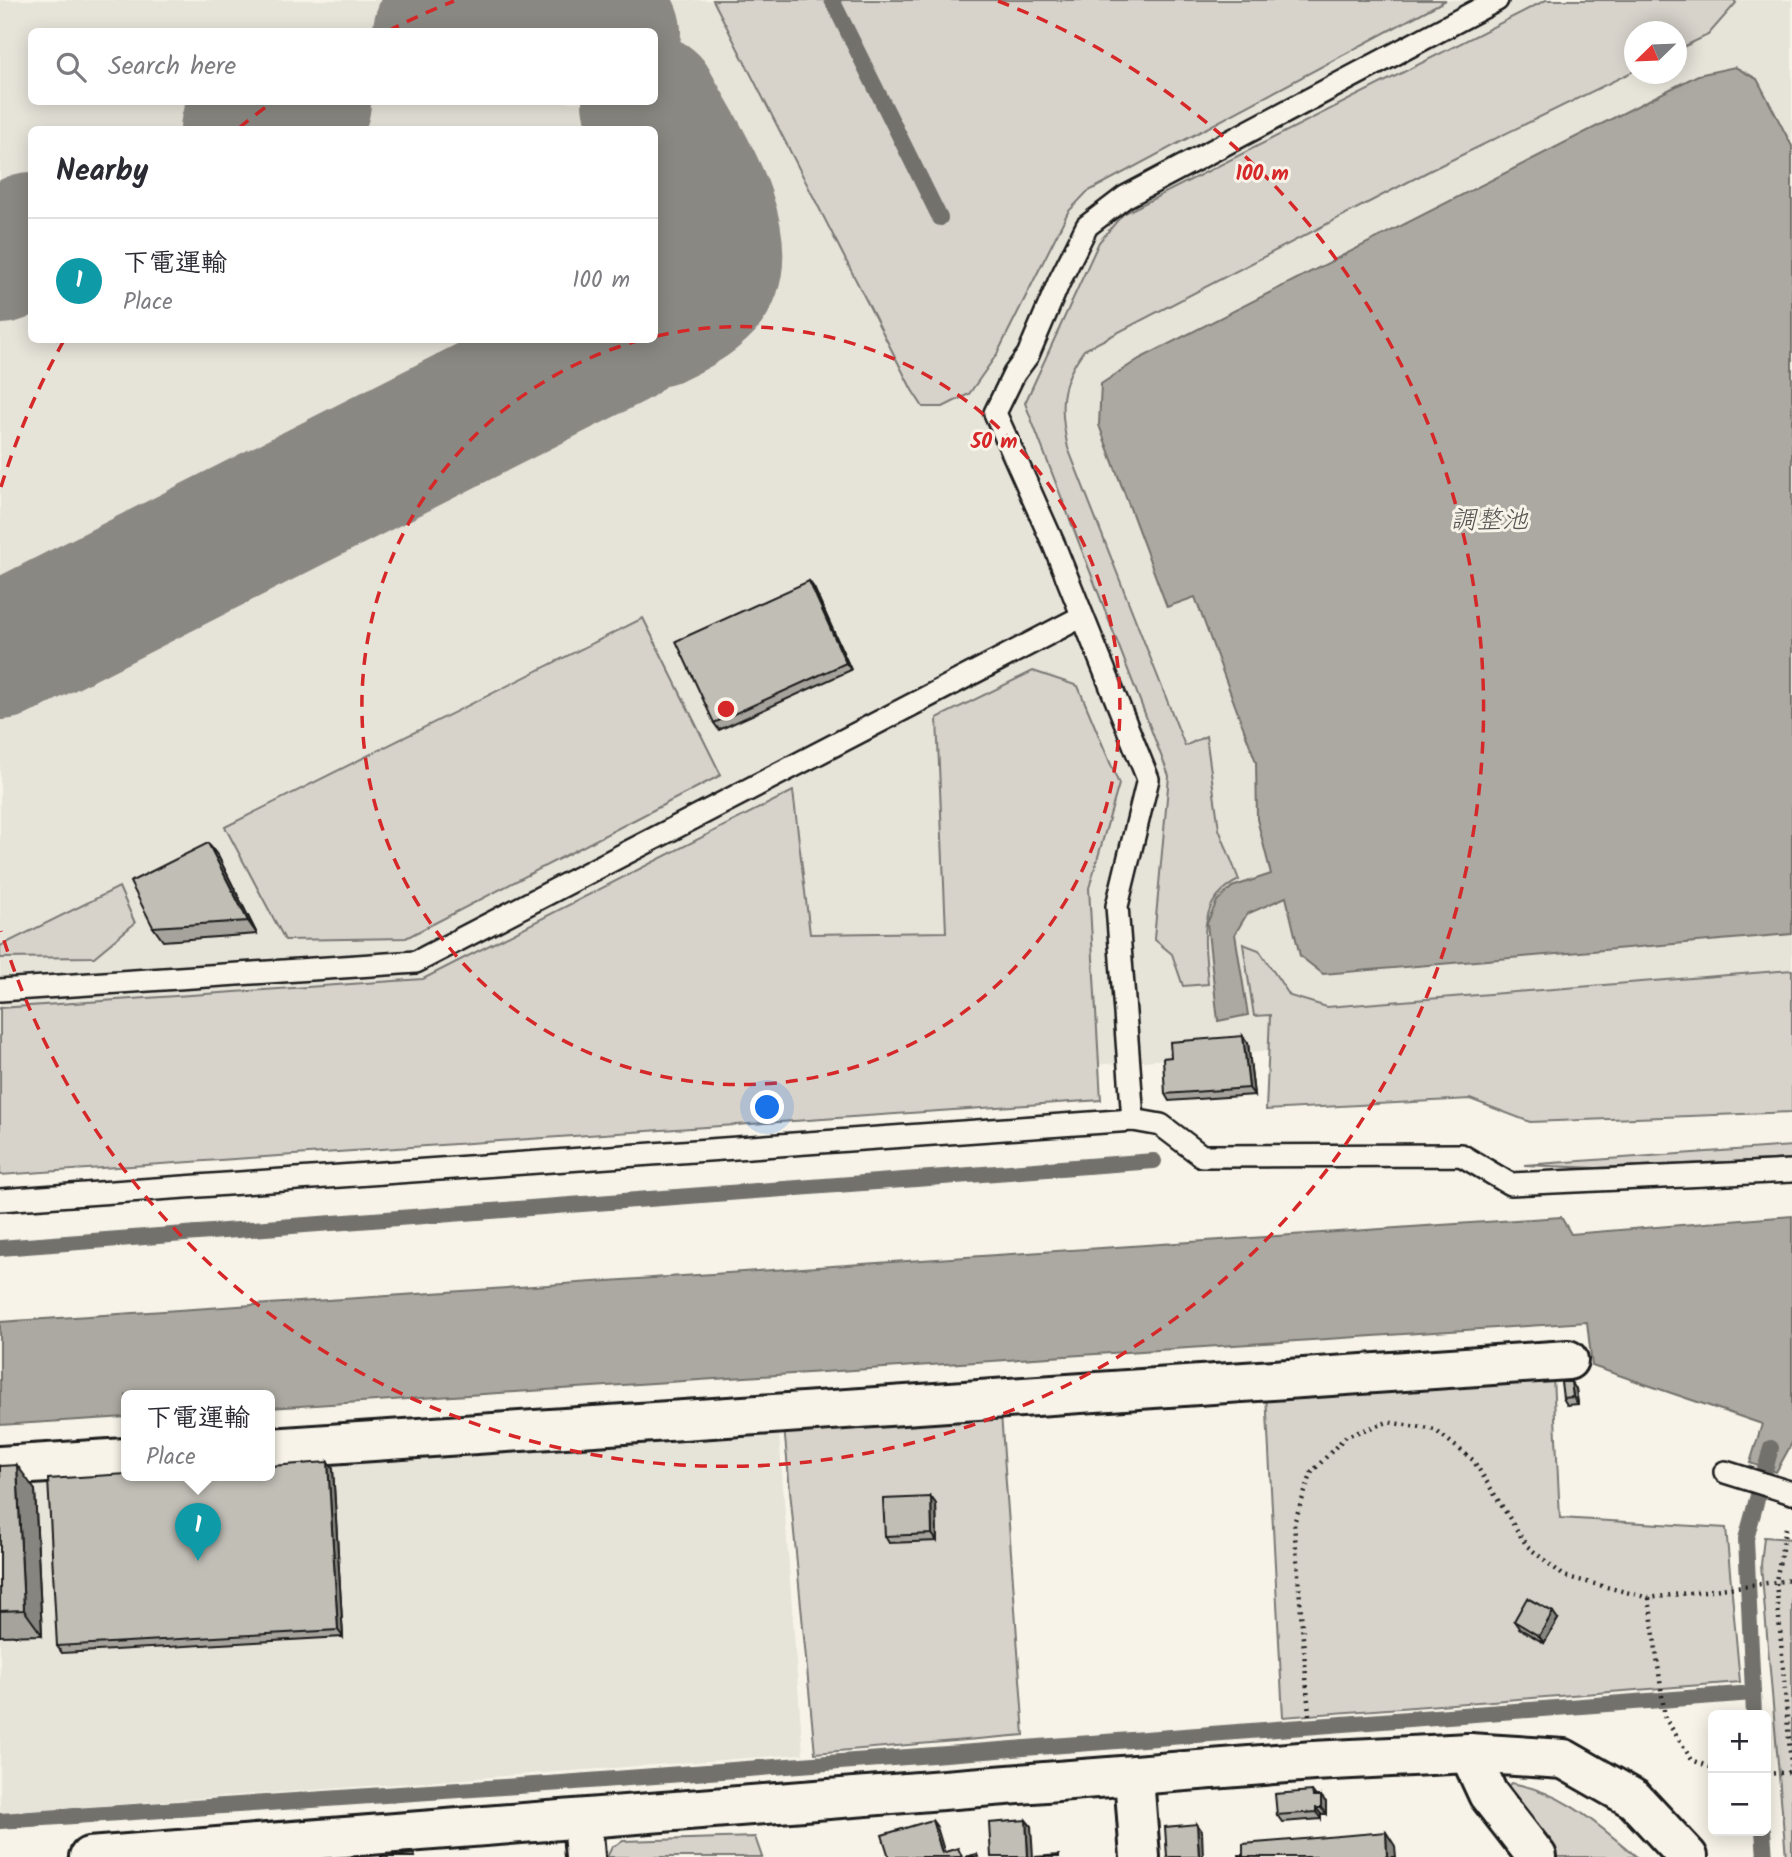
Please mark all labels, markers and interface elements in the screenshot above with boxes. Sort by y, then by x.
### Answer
north arrow [1624,21,1687,84]
search box [28,28,658,105]
text: Search here [108,46,236,88]
icon: search [52,48,90,86]
text: Nearby [56,148,148,196]
text: 100 m [1235,158,1289,191]
text: 下電運輸 [123,243,227,285]
text: 1 [76,263,82,299]
text: 100 m [572,263,630,299]
text: Place [123,285,173,321]
text: 50 m [970,426,1017,459]
water label: 調整池 [1450,500,1529,542]
centre of rings [714,697,738,721]
your location [750,1090,784,1124]
popup [121,1390,275,1481]
text: 下電運輸 [146,1398,250,1440]
text: Place [146,1440,195,1476]
pin: 1 [175,1503,221,1561]
map controls [1708,1710,1771,1836]
button: + [1708,1710,1771,1773]
button: − [1708,1773,1771,1836]

